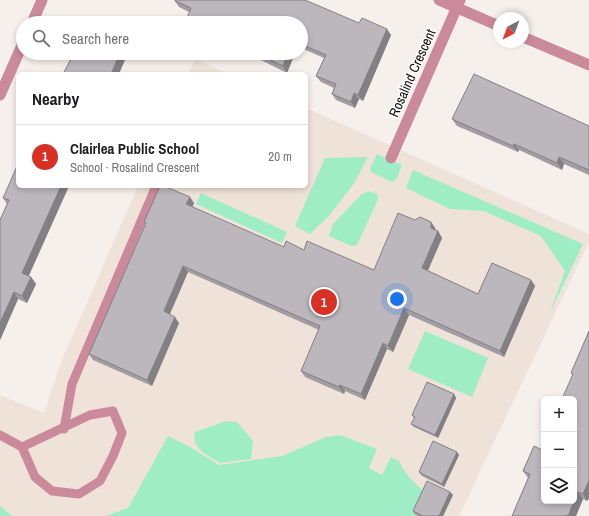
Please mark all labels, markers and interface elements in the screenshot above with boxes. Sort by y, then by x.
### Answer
north arrow [493,12,529,48]
search box [16,16,308,60]
street label: Rosalind Crescent [385,26,439,120]
icon: search [30,27,52,49]
text: Search here [62,28,129,49]
text: Nearby [32,87,79,110]
text: Clairlea Public School [70,138,199,159]
text: 1 [42,148,48,165]
text: 20 m [268,148,292,165]
text: School · Rosalind Crescent [70,159,199,176]
pin: 1 [311,287,337,317]
your location [387,289,407,309]
map controls [541,396,577,504]
button: + [541,396,577,432]
button: − [541,432,577,468]
button: layers [541,468,577,504]

